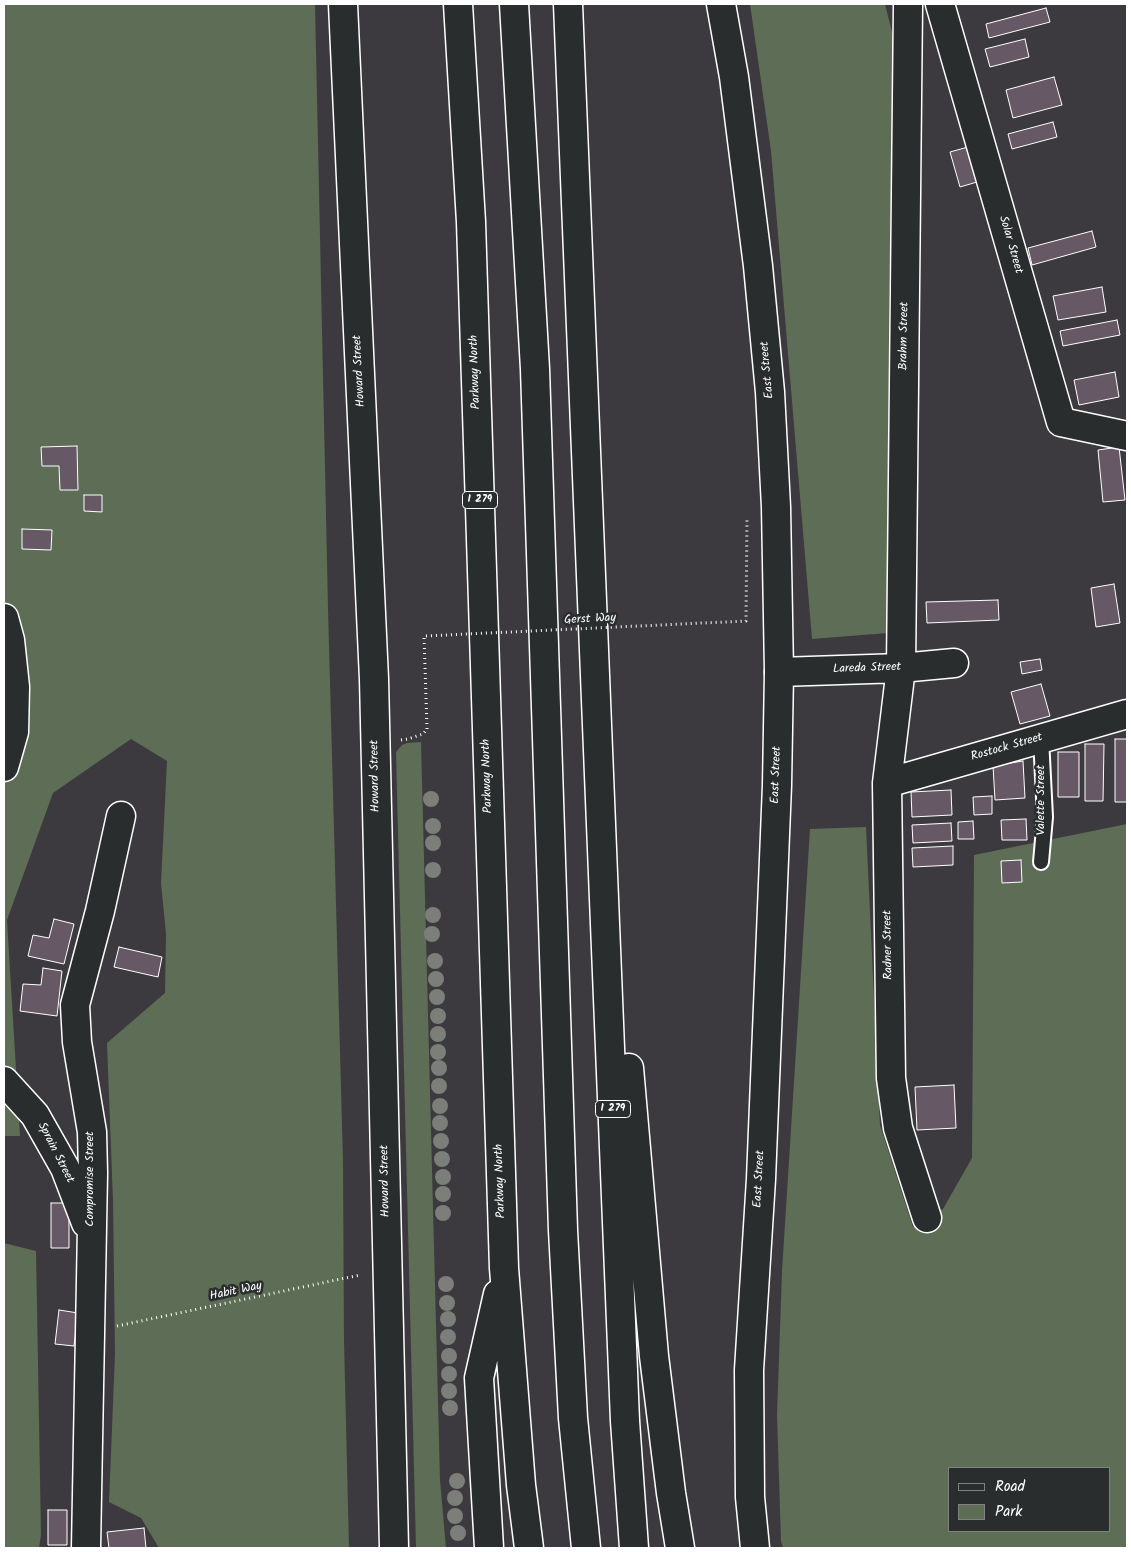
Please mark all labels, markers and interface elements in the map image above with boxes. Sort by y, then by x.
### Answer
street label: Solar Street [995,214,1025,276]
street label: Brahm Street [897,302,913,370]
street label: Howard Street [351,334,369,408]
street label: Parkway North [468,335,484,409]
street label: East Street [758,341,778,399]
road number: I 279 [462,492,498,508]
street label: Gerst Way [564,611,616,629]
street label: Lareda Street [833,661,901,677]
street label: Rostock Street [970,731,1044,765]
street label: Parkway North [480,739,496,813]
street label: Howard Street [368,740,384,812]
street label: East Street [769,746,785,804]
street label: Valette Street [1035,765,1049,835]
street label: Radner Street [881,910,897,980]
road number: I 279 [596,1100,630,1118]
street label: Sprain Street [34,1120,76,1186]
street label: Compromise Street [84,1131,98,1227]
street label: Parkway North [493,1144,509,1218]
street label: Howard Street [378,1145,394,1217]
street label: East Street [751,1150,769,1208]
street label: Habit Way [209,1279,263,1305]
legend [948,1467,1111,1532]
text: Road [995,1475,1025,1499]
text: Park [995,1500,1022,1524]

